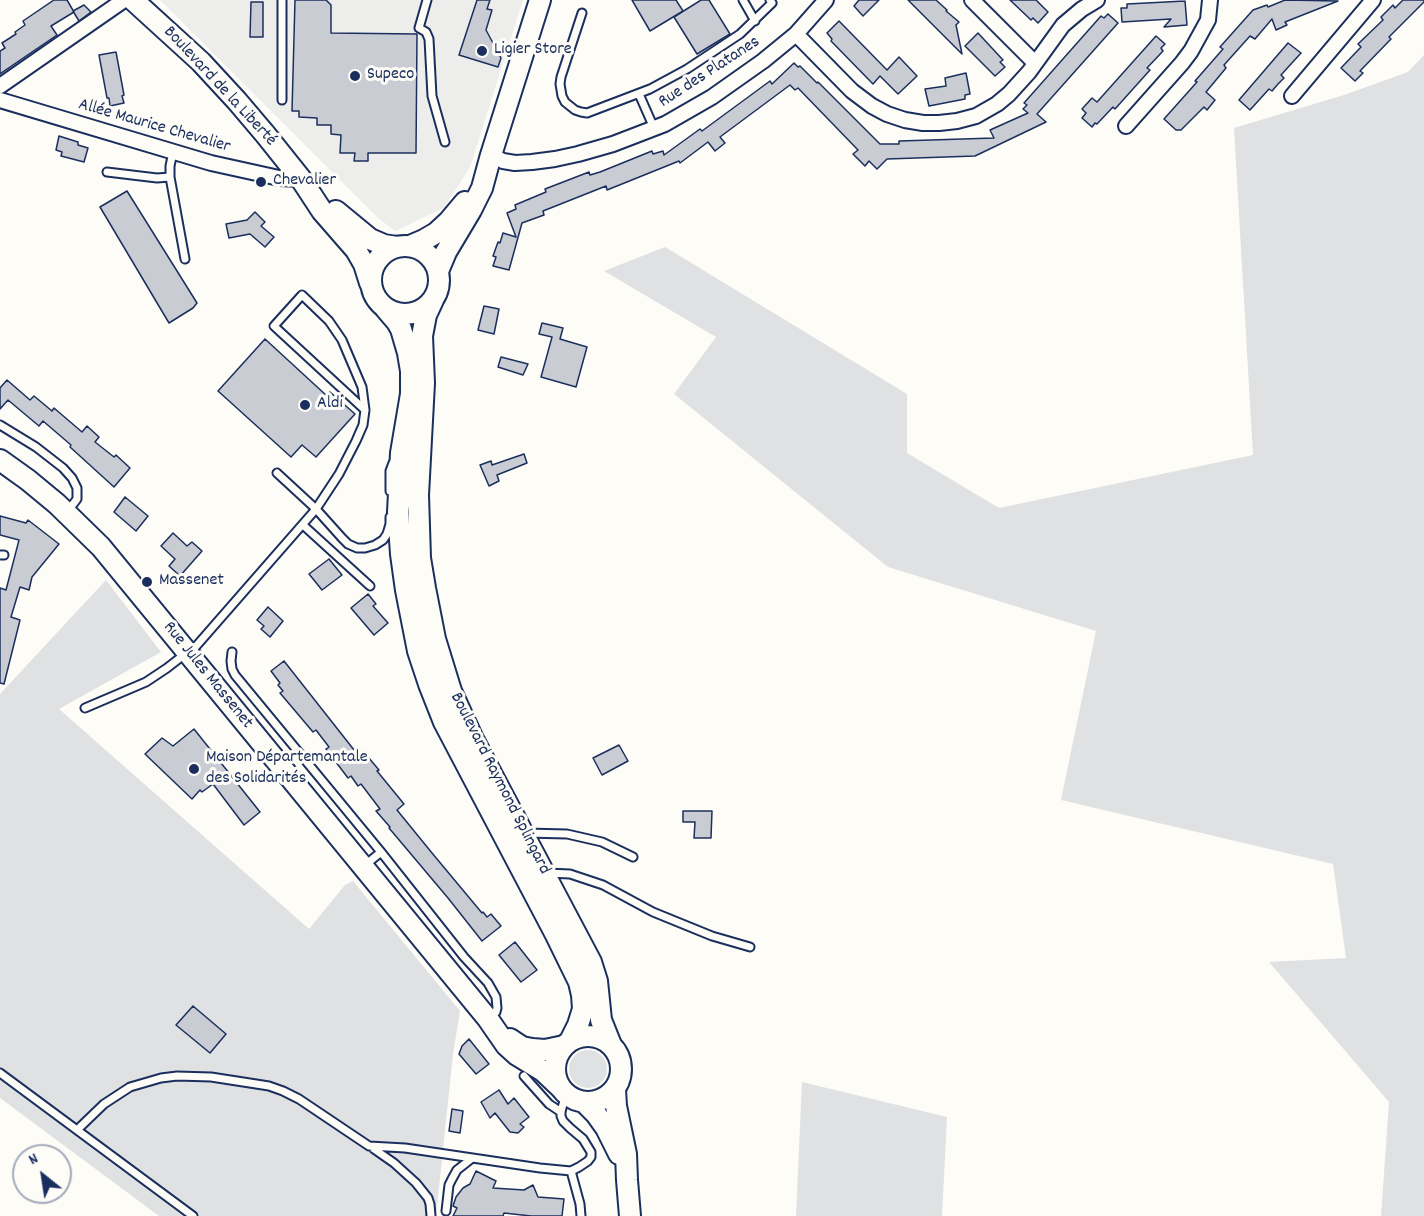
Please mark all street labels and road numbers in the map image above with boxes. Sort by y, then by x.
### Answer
street label: Boulevard de la Liberté [158,22,280,152]
street label: Rue des Platanes [655,32,765,114]
street label: Allée Maurice Chevalier [75,95,233,159]
street label: Rue Jules Massenet [157,618,257,734]
street label: Boulevard Raymond Splingard [444,690,554,878]

